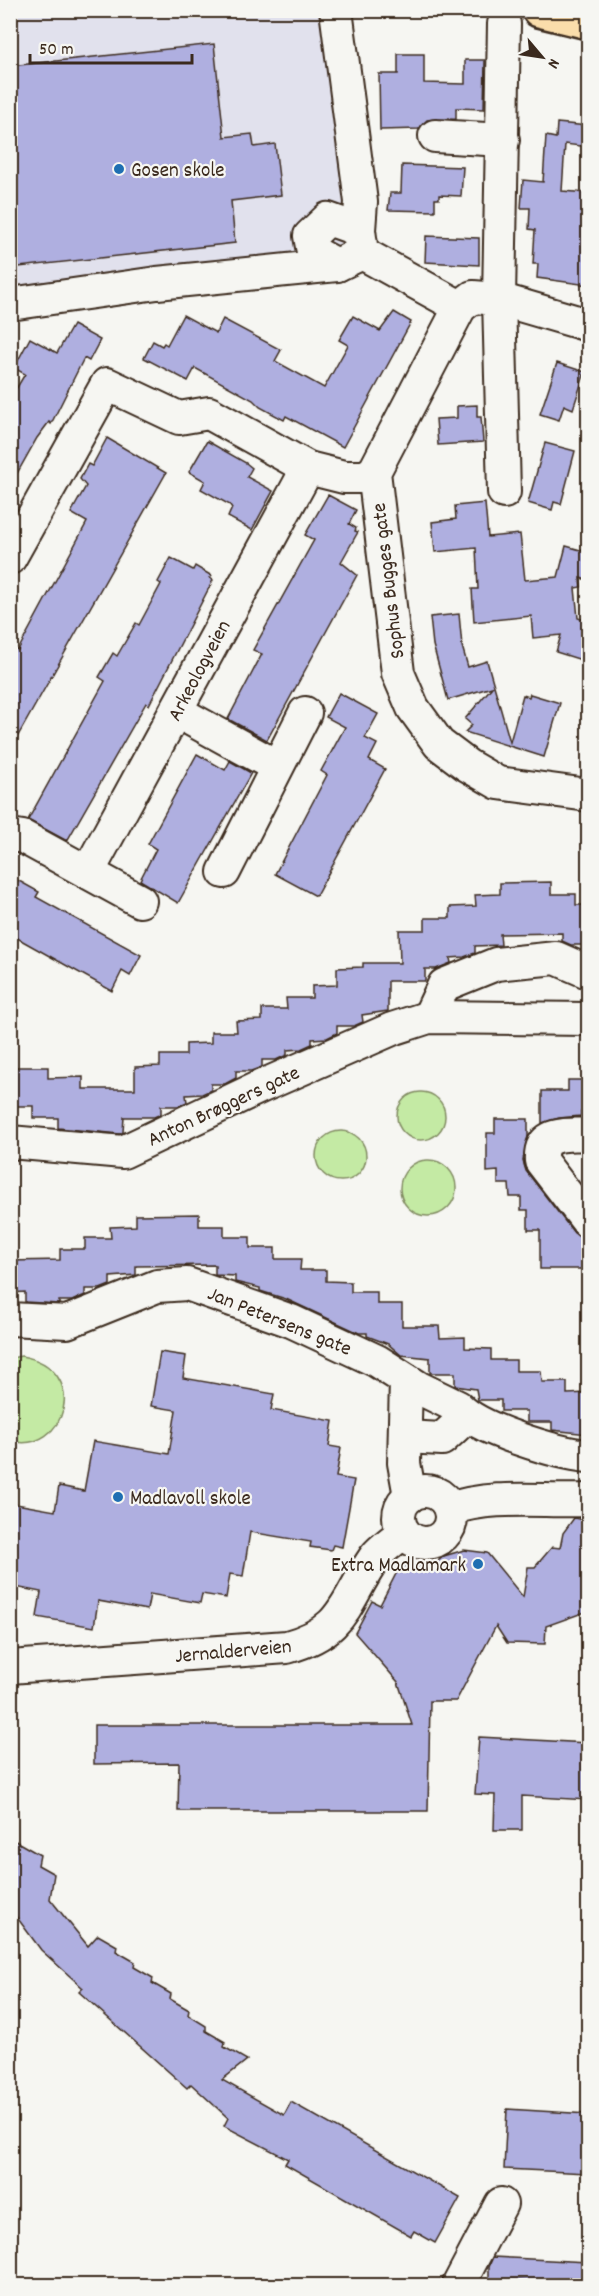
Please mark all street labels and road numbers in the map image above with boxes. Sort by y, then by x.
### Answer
street label: Sophus Bugges gate [366,501,414,660]
street label: Arkeologveien [161,615,240,727]
street label: Anton Brøggers gate [143,1059,305,1156]
street label: Jan Petersens gate [202,1280,355,1365]
street label: Jernalderveien [174,1633,293,1673]

